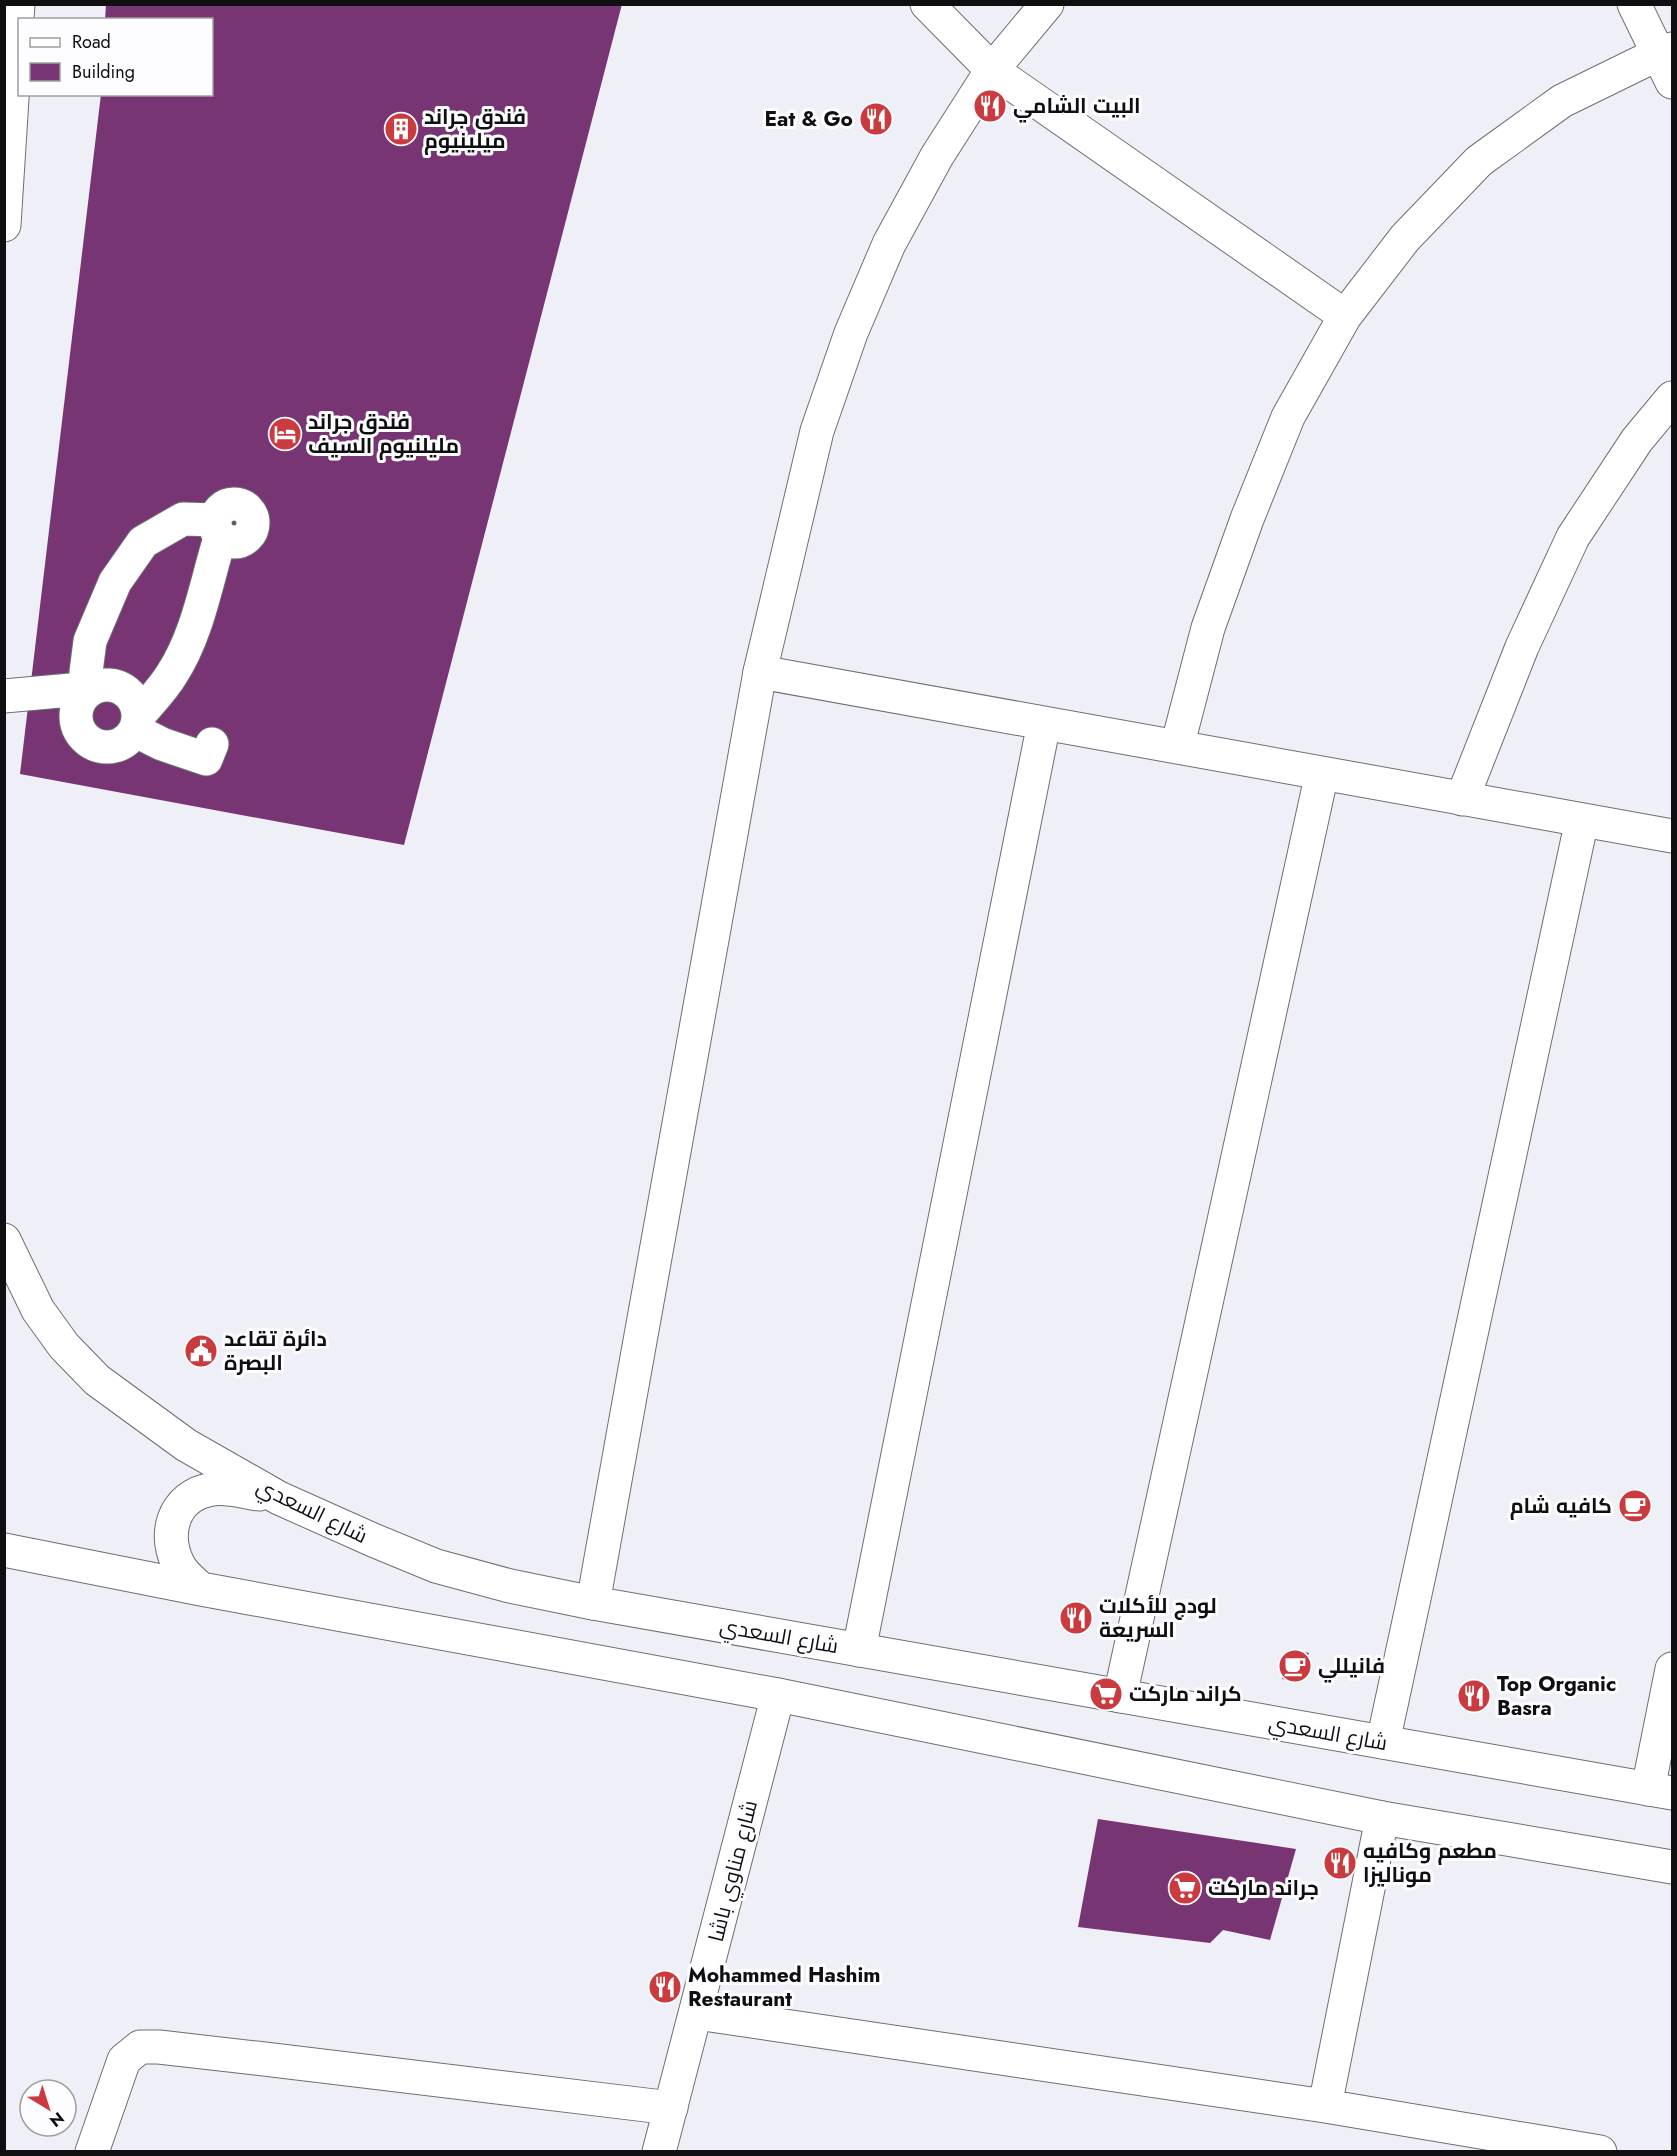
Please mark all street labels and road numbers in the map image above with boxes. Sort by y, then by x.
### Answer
street label: شارع السعدي [251,1471,372,1552]
street label: شارع السعدي [717,1611,841,1662]
street label: شارع السعدي [1266,1708,1390,1759]
street label: شارع مناوي باشا [701,1797,766,1945]

